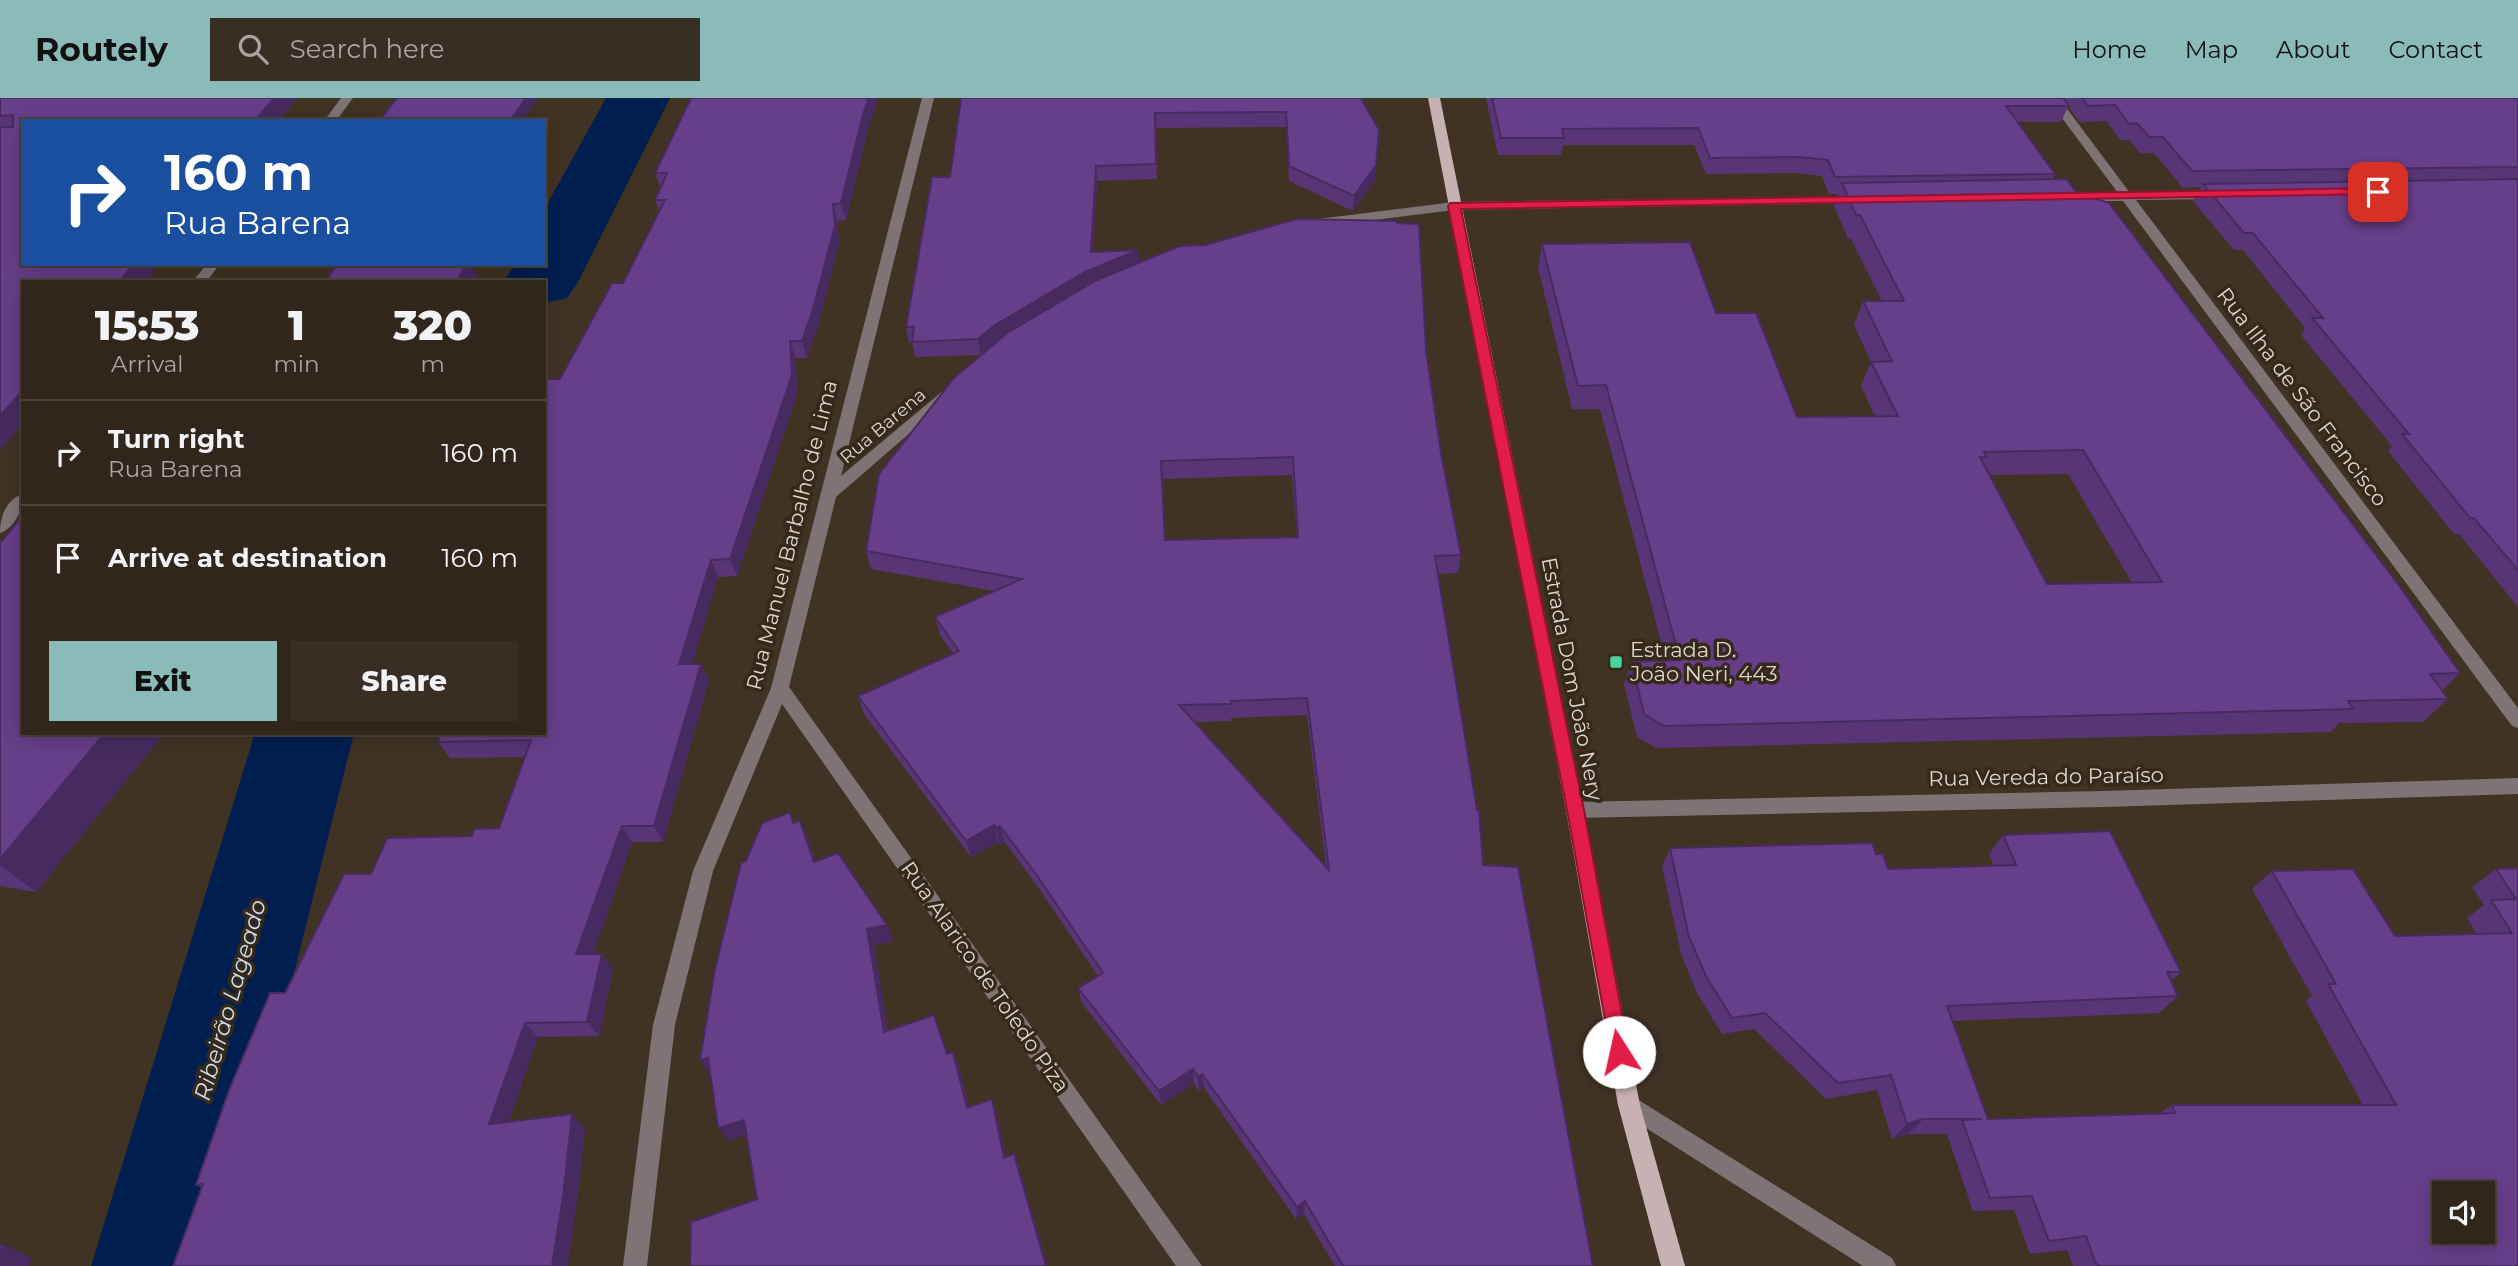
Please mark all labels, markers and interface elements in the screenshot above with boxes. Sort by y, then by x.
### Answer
search box [210,18,700,81]
text: Routely [35,29,168,69]
icon: search [234,30,272,68]
text: Search here [290,33,445,65]
text: Home [2072,35,2147,64]
text: Map [2185,35,2238,64]
text: About [2276,35,2350,64]
text: Contact [2388,35,2483,64]
text: 160 m [164,143,313,202]
icon: right [49,147,140,238]
pin [2348,162,2408,222]
icon: arrive [2359,173,2397,211]
text: Rua Barena [164,203,351,242]
street label: Rua Ilha de São Francisco [2212,282,2393,511]
text: 15:53 [95,299,200,351]
text: 1 [288,299,305,351]
text: 320 [393,299,472,351]
text: Arrival [111,350,183,378]
text: min [273,350,320,378]
text: m [421,350,445,378]
street label: Rua Manuel Barbalho de Lima [741,377,842,692]
street label: Rua Barena [836,384,930,468]
text: Turn right [108,423,244,455]
icon: right [49,434,87,472]
text: 160 m [441,437,518,469]
text: Rua Barena [108,455,243,483]
icon: arrive [49,539,87,577]
text: Arrive at destination [108,542,387,574]
text: 160 m [441,542,518,574]
street label: Estrada Dom João Nery [1537,555,1608,803]
place label: Estrada D. João Neri, 443 [1629,637,1778,686]
button: Exit [49,641,277,721]
button: Share [291,641,518,721]
marker: Estrada D. João Neri, 443 [1608,654,1624,670]
street label: Rua Vereda do Paraíso [1928,762,2164,791]
street label: Rua Alarico de Toledo Piza [896,856,1075,1097]
water label: Ribeirão Lageado [188,896,272,1104]
position arrow [1582,1015,1656,1089]
map controls [2432,1181,2495,1244]
button: sound [2432,1181,2495,1244]

